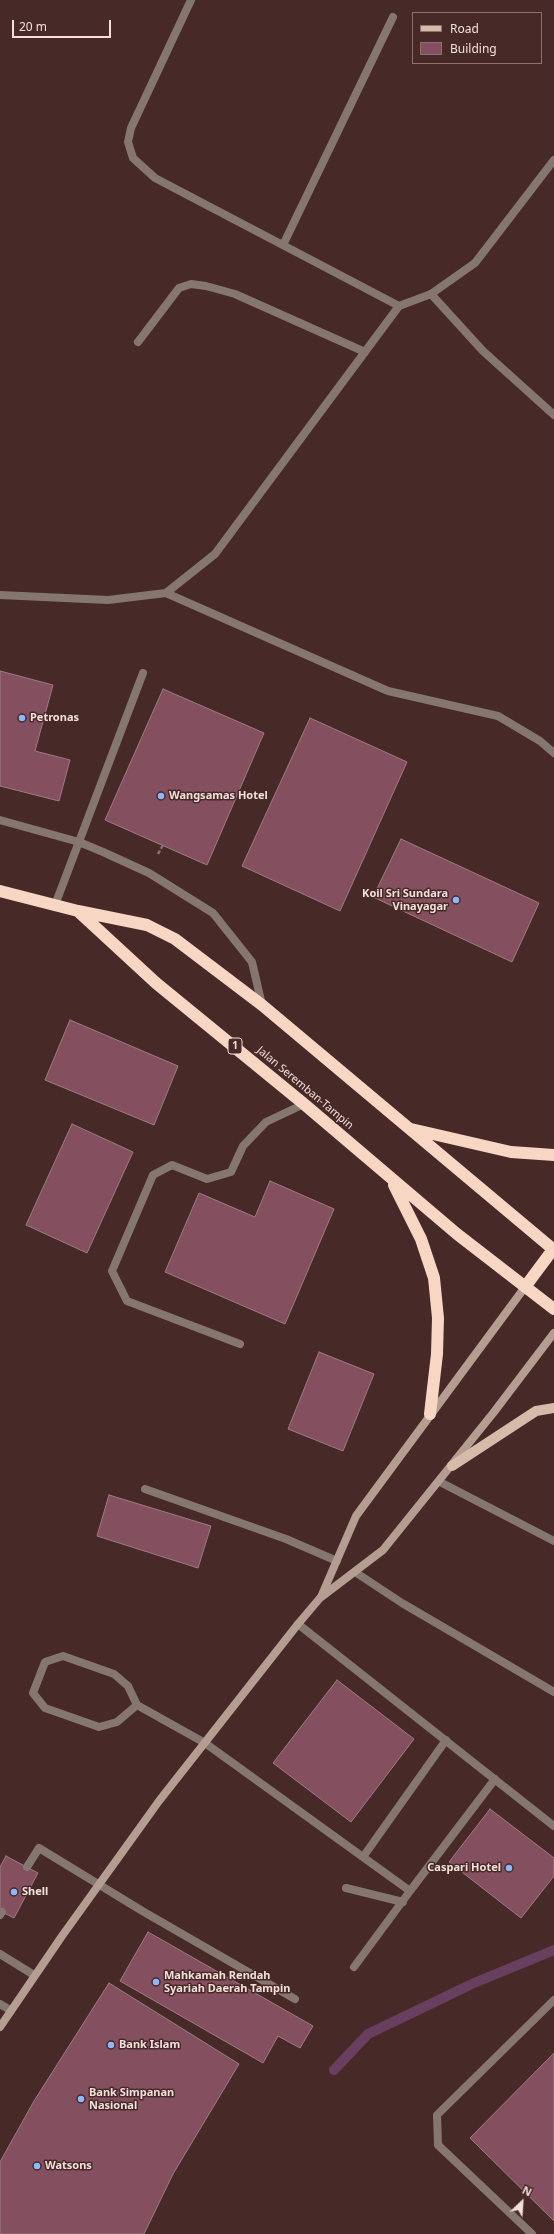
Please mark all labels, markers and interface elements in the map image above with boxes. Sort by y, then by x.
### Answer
scale bar [14,12,113,38]
legend [412,12,542,64]
text: 20 m [19,18,47,35]
text: Road [450,20,479,37]
text: Building [450,40,497,57]
place label: Petronas [30,711,79,725]
marker: Petronas [17,713,27,723]
place label: Wangsamas Hotel [169,789,268,803]
marker: Wangsamas Hotel [156,791,166,801]
place label: Koil Sri Sundara Vinayagar [362,887,448,913]
marker: Koil Sri Sundara Vinayagar [451,895,461,905]
road number: 1 [228,1038,242,1054]
street label: Jalan Seremban-Tampin [254,1044,356,1132]
place label: Caspari Hotel [427,1861,501,1875]
marker: Caspari Hotel [504,1863,514,1873]
place label: Shell [22,1885,48,1899]
marker: Shell [9,1887,19,1897]
place label: Mahkamah Rendah Syariah Daerah Tampin [164,1969,290,1995]
marker: Mahkamah Rendah Syariah Daerah Tampin [151,1977,161,1987]
place label: Bank Islam [119,2038,180,2052]
marker: Bank Islam [106,2040,116,2050]
place label: Bank Simpanan Nasional [89,2086,174,2112]
marker: Bank Simpanan Nasional [76,2094,86,2104]
place label: Watsons [45,2159,92,2173]
marker: Watsons [32,2161,42,2171]
north arrow [502,2182,542,2222]
text: N [520,2182,535,2199]

